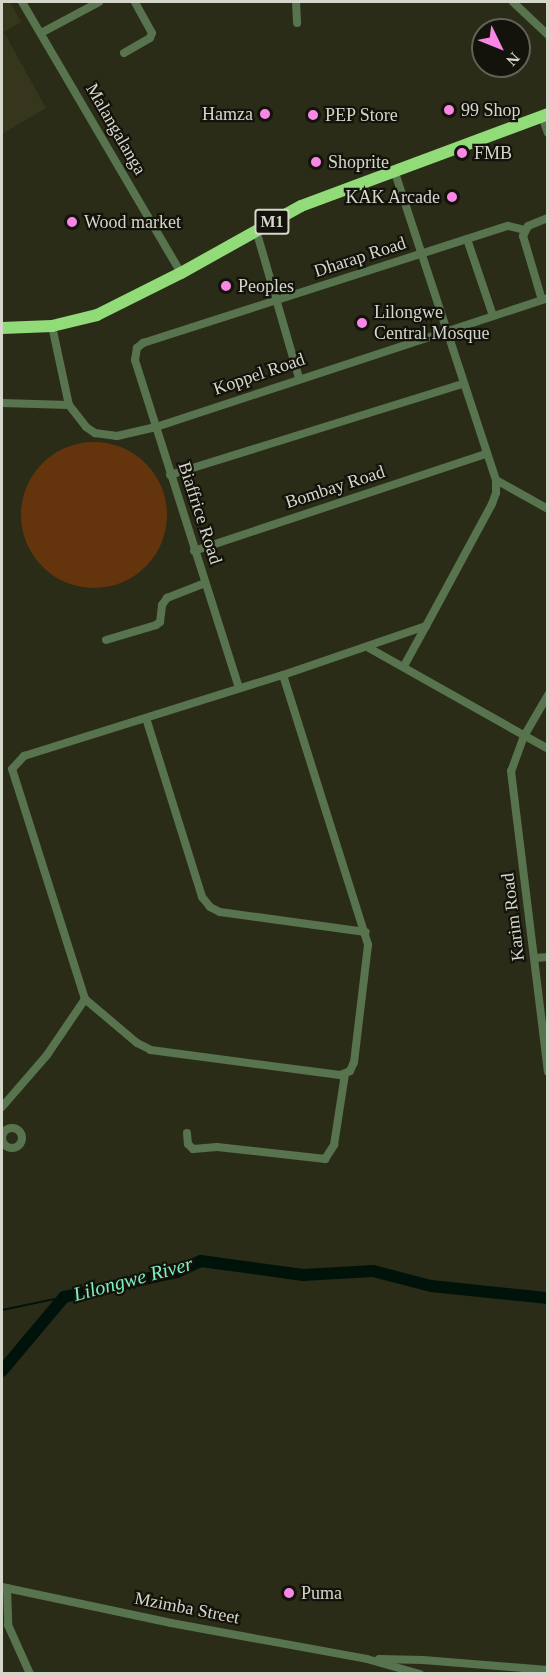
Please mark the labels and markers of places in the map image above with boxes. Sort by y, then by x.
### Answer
place label: 99 Shop [461,99,521,121]
place label: Hamza [202,103,253,125]
marker: 99 Shop [442,103,456,117]
place label: PEP Store [325,104,399,126]
marker: Hamza [258,107,272,121]
marker: PEP Store [306,108,320,122]
place label: FMB [474,142,512,164]
marker: FMB [455,146,469,160]
place label: Shoprite [328,151,389,173]
marker: Shoprite [309,155,323,169]
place label: KAK Arcade [345,186,440,208]
marker: KAK Arcade [445,190,459,204]
place label: Wood market [84,211,181,233]
marker: Wood market [65,215,79,229]
place label: Peoples [238,275,294,297]
marker: Peoples [219,279,233,293]
place label: Lilongwe Central Mosque [374,302,489,344]
marker: Lilongwe Central Mosque [355,316,369,330]
place label: Puma [301,1582,342,1604]
marker: Puma [282,1586,296,1600]

